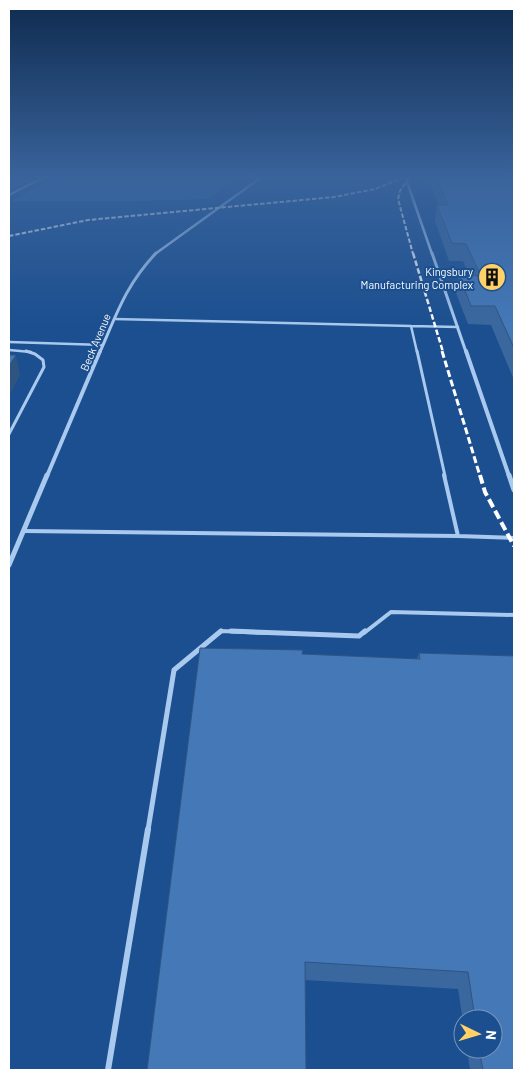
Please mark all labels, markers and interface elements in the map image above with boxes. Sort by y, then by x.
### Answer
building icon: Kingsbury Manufacturing Complex [477,262,507,292]
place label: Kingsbury Manufacturing Complex [361,265,473,291]
street label: Beck Avenue [77,311,113,373]
north arrow [453,1009,503,1059]
text: N [483,1030,500,1041]

